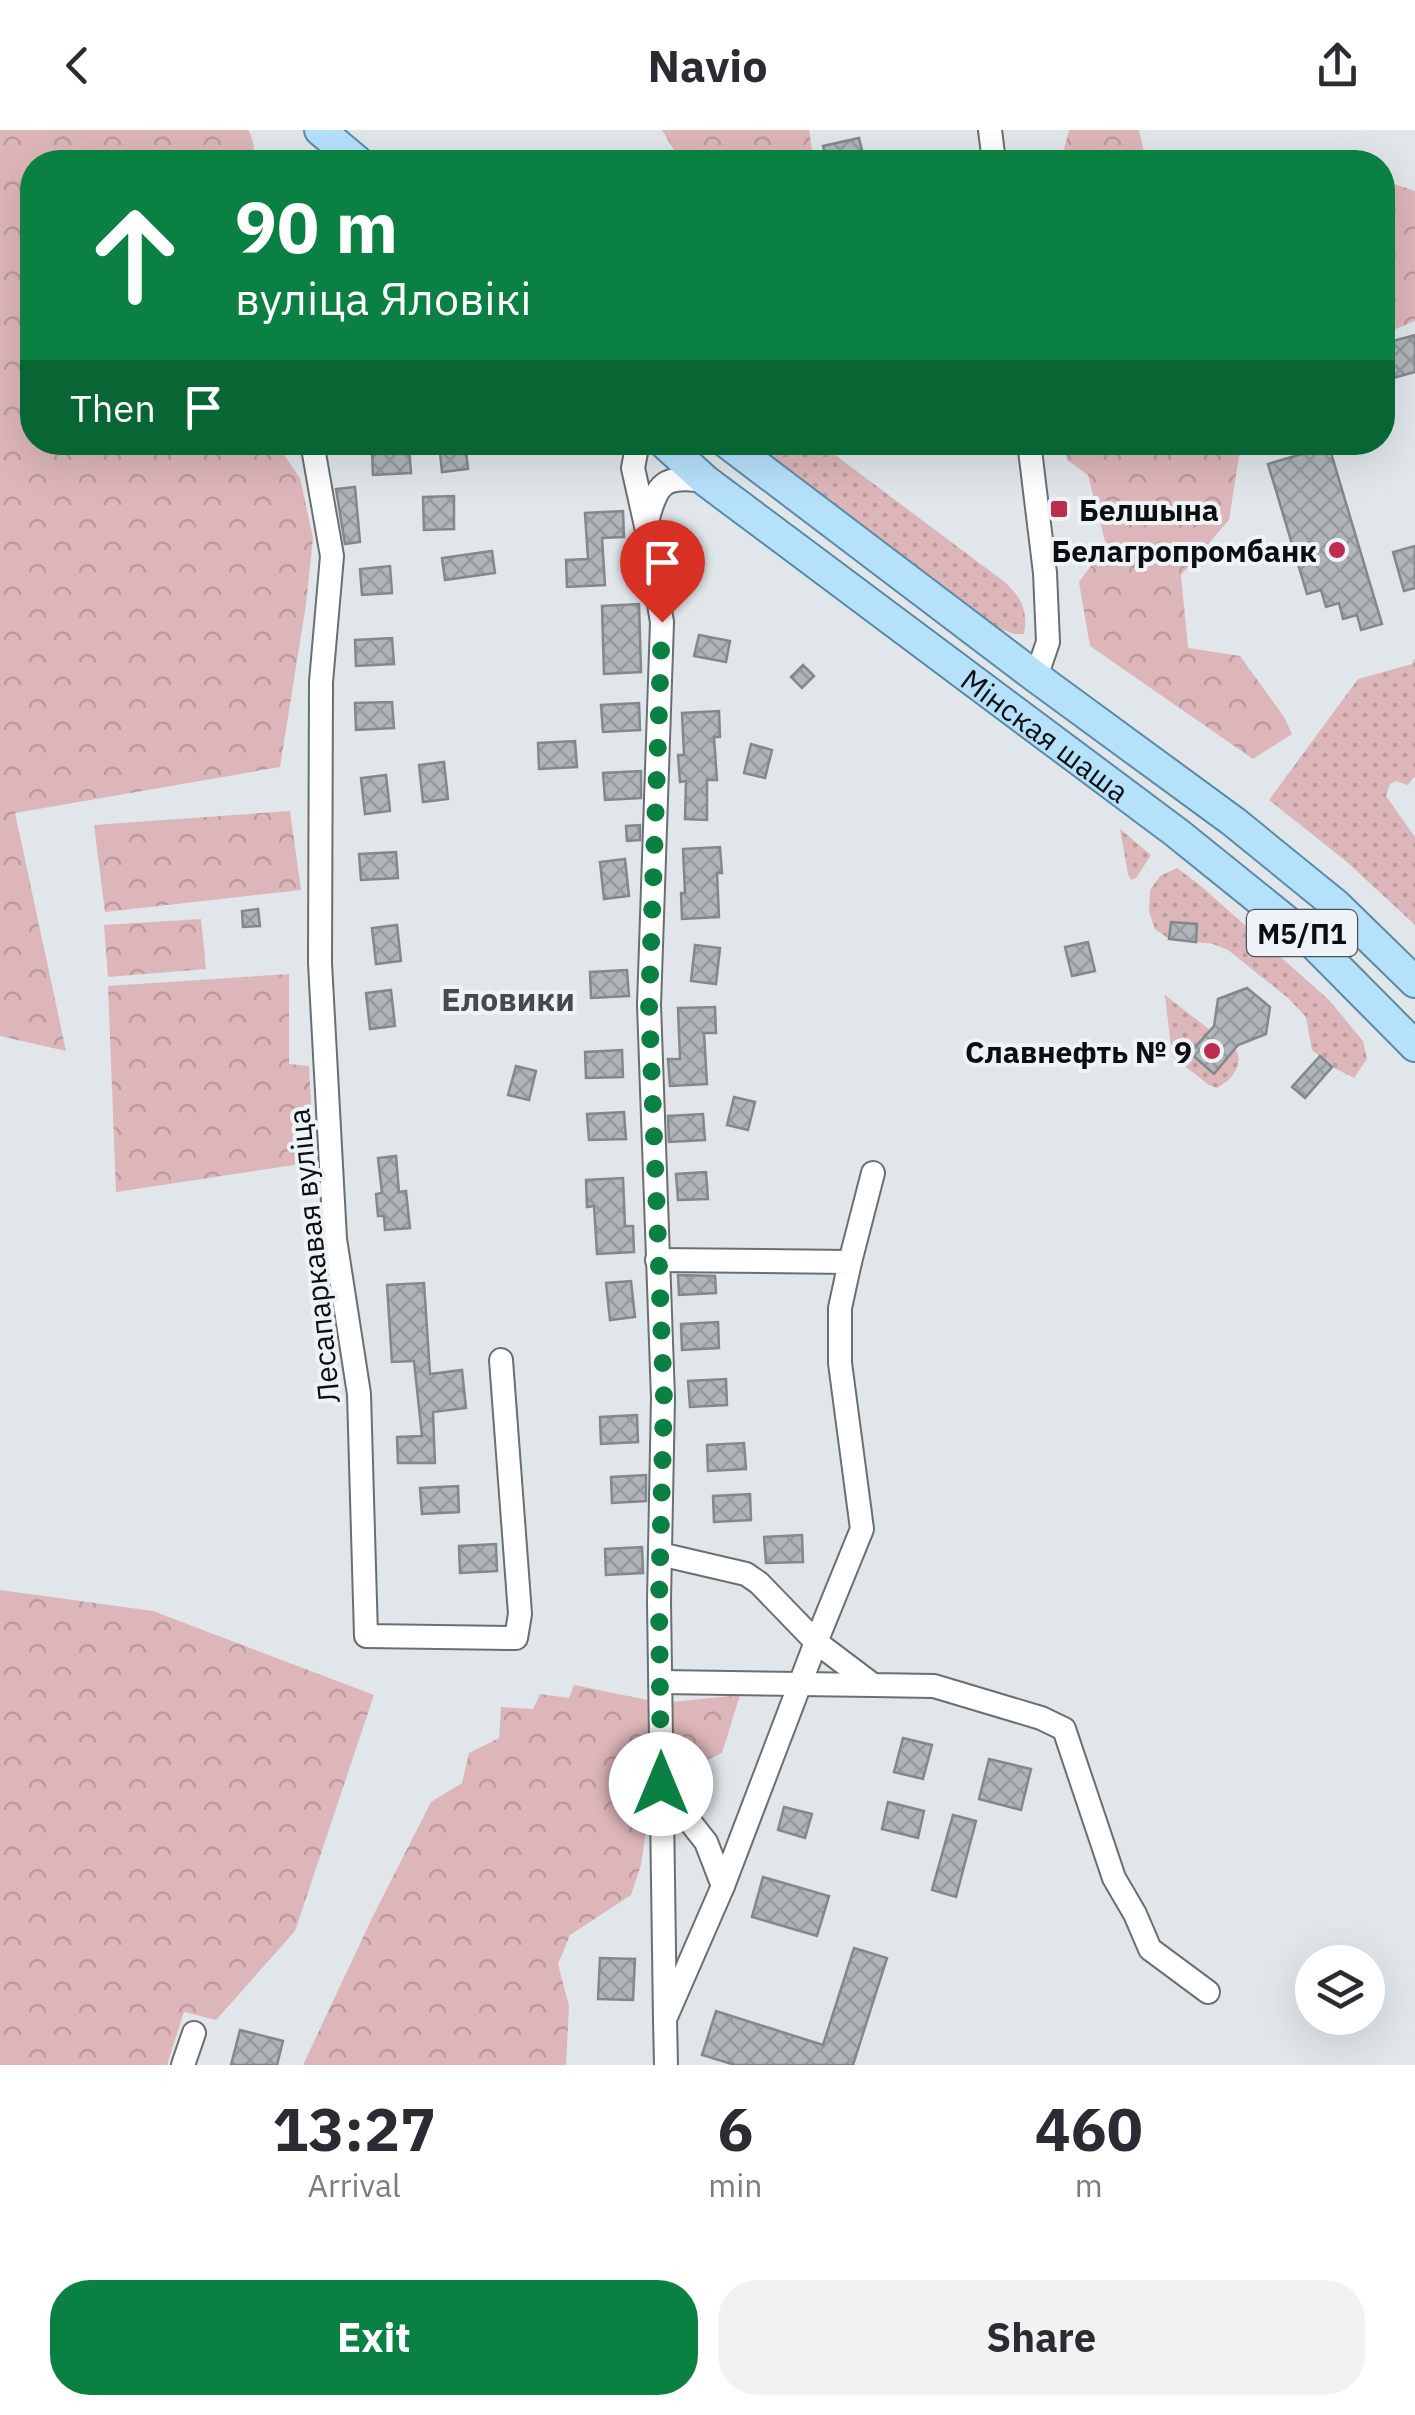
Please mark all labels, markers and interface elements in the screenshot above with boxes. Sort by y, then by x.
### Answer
text: Navio [647,36,768,94]
icon: back [50,38,105,93]
icon: share [1310,38,1365,93]
text: 90 m [235,181,398,272]
icon: ahead [70,190,200,320]
text: вуліца Яловікі [235,269,532,327]
icon: arrive [176,380,231,435]
text: Then [70,383,156,432]
place label: Белшына [1079,490,1219,529]
marker: Белшына [1048,498,1070,520]
pin [620,520,705,623]
place label: Белагропромбанк [1052,531,1317,570]
icon: arrive [635,535,690,590]
marker: Белагропромбанк [1326,539,1348,561]
street label: Мінская шаша [954,659,1137,810]
road number: М5/П1 [1247,910,1357,956]
district label: Еловики [441,978,575,1020]
place label: Славнефть № 9 [965,1032,1192,1071]
marker: Славнефть № 9 [1201,1040,1223,1062]
street label: Лесапаркавая вуліца [278,1107,348,1405]
position arrow [609,1732,713,1836]
map controls [1295,1945,1385,2035]
button: layers [1295,1945,1385,2035]
text: 13:27 [272,2089,436,2168]
text: 6 [717,2089,753,2168]
text: 460 [1035,2089,1143,2168]
text: Arrival [308,2164,401,2206]
text: min [708,2164,762,2206]
text: m [1075,2164,1103,2206]
button: Exit [50,2280,698,2395]
button: Share [718,2280,1365,2395]

